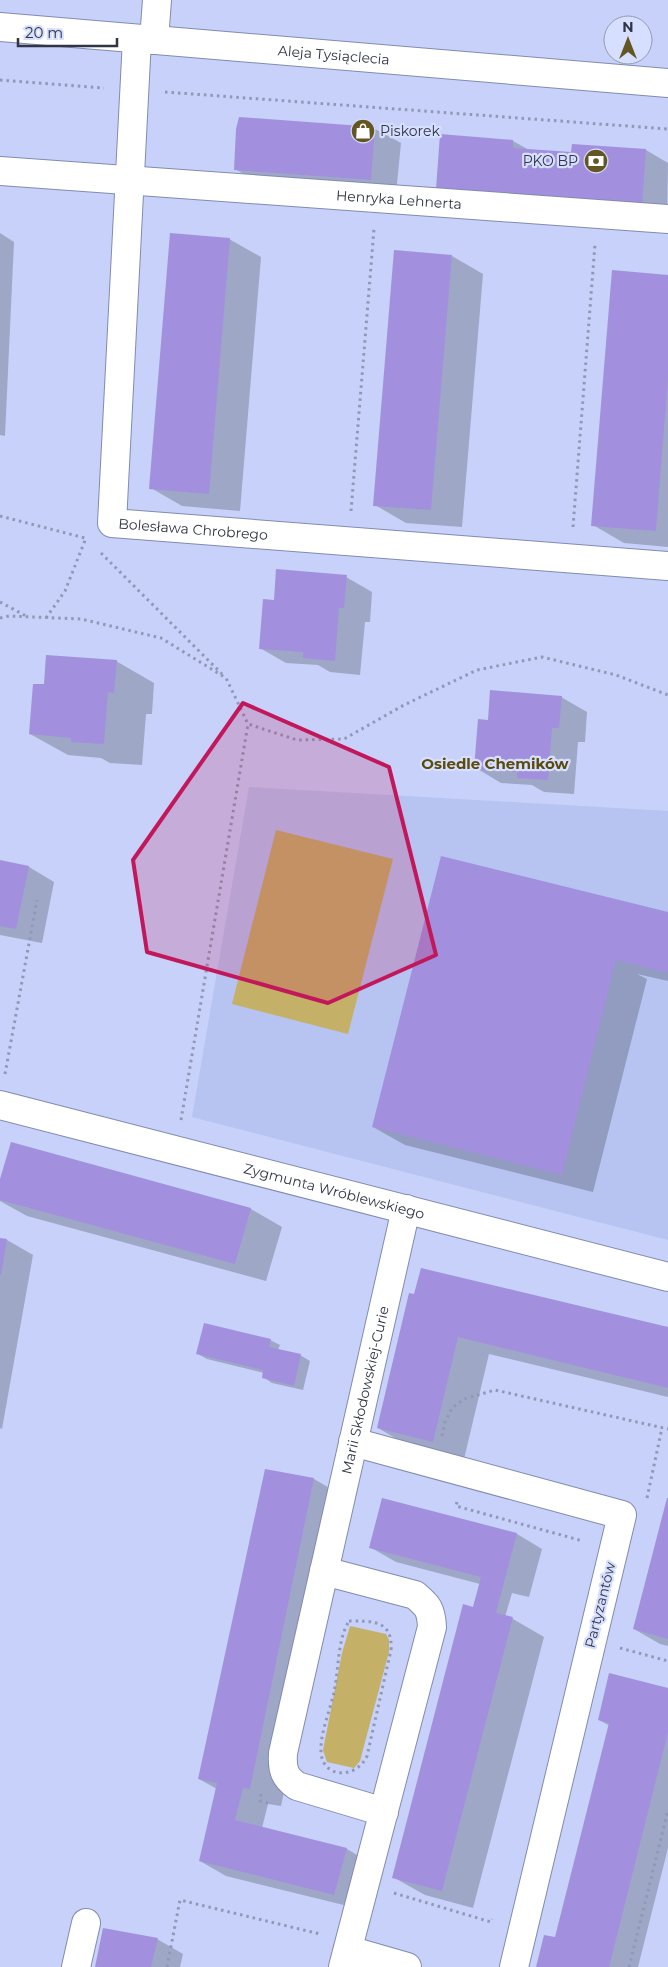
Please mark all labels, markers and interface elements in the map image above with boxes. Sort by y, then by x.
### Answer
scale bar [18,15,116,47]
north arrow [603,15,653,65]
text: N [622,18,634,36]
text: 20 m [25,23,63,42]
street label: Aleja Tysiąclecia [277,41,391,69]
shop icon: Piskorek [350,118,376,144]
place label: Piskorek [380,122,440,140]
bank icon: PKO BP [583,148,609,174]
place label: PKO BP [523,152,578,170]
street label: Henryka Lehnerta [335,186,463,213]
street label: Bolesława Chrobrego [118,515,269,544]
district label: Osiedle Chemików [421,754,570,773]
street label: Zygmunta Wróblewskiego [242,1159,427,1223]
street label: Marii Skłodowskiej-Curie [337,1304,393,1476]
street label: Partyzantów [581,1560,620,1650]

